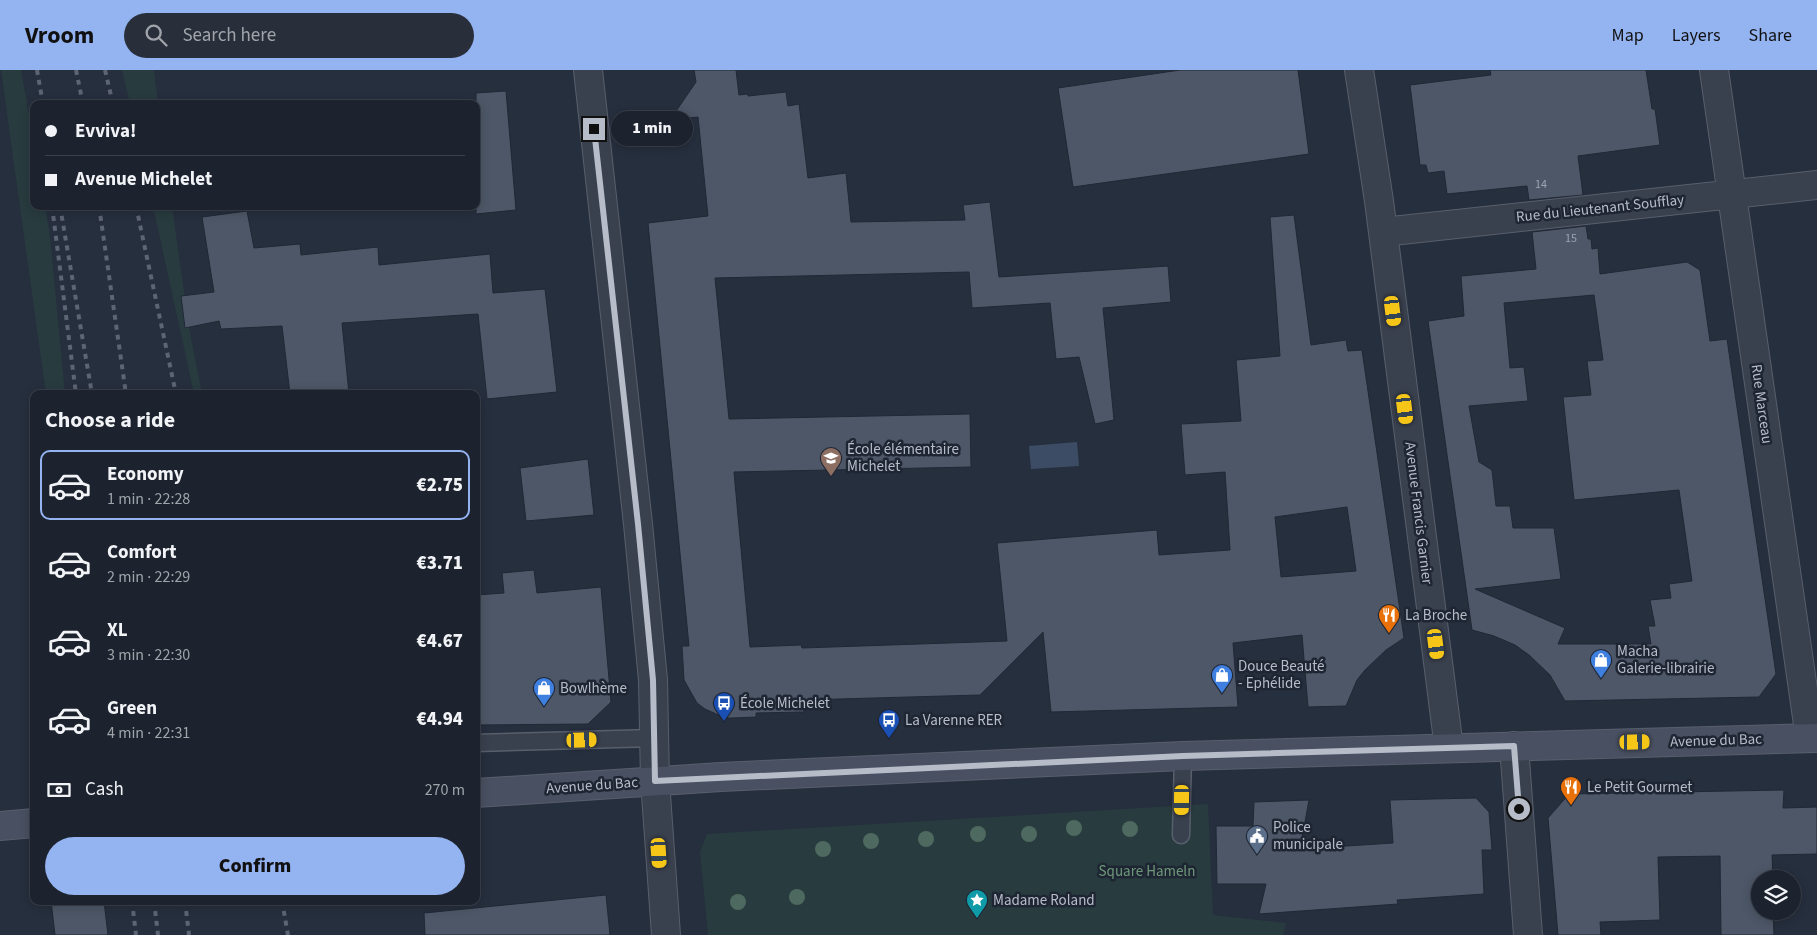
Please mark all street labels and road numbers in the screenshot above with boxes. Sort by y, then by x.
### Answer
street label: Rue du Lieutenant Soufflay [1515,189,1685,228]
street label: Rue Marceau [1746,363,1777,445]
street label: Avenue Francis Garnier [1399,441,1438,586]
street label: Avenue du Bac [1670,728,1762,753]
street label: Avenue du Bac [545,772,639,799]

